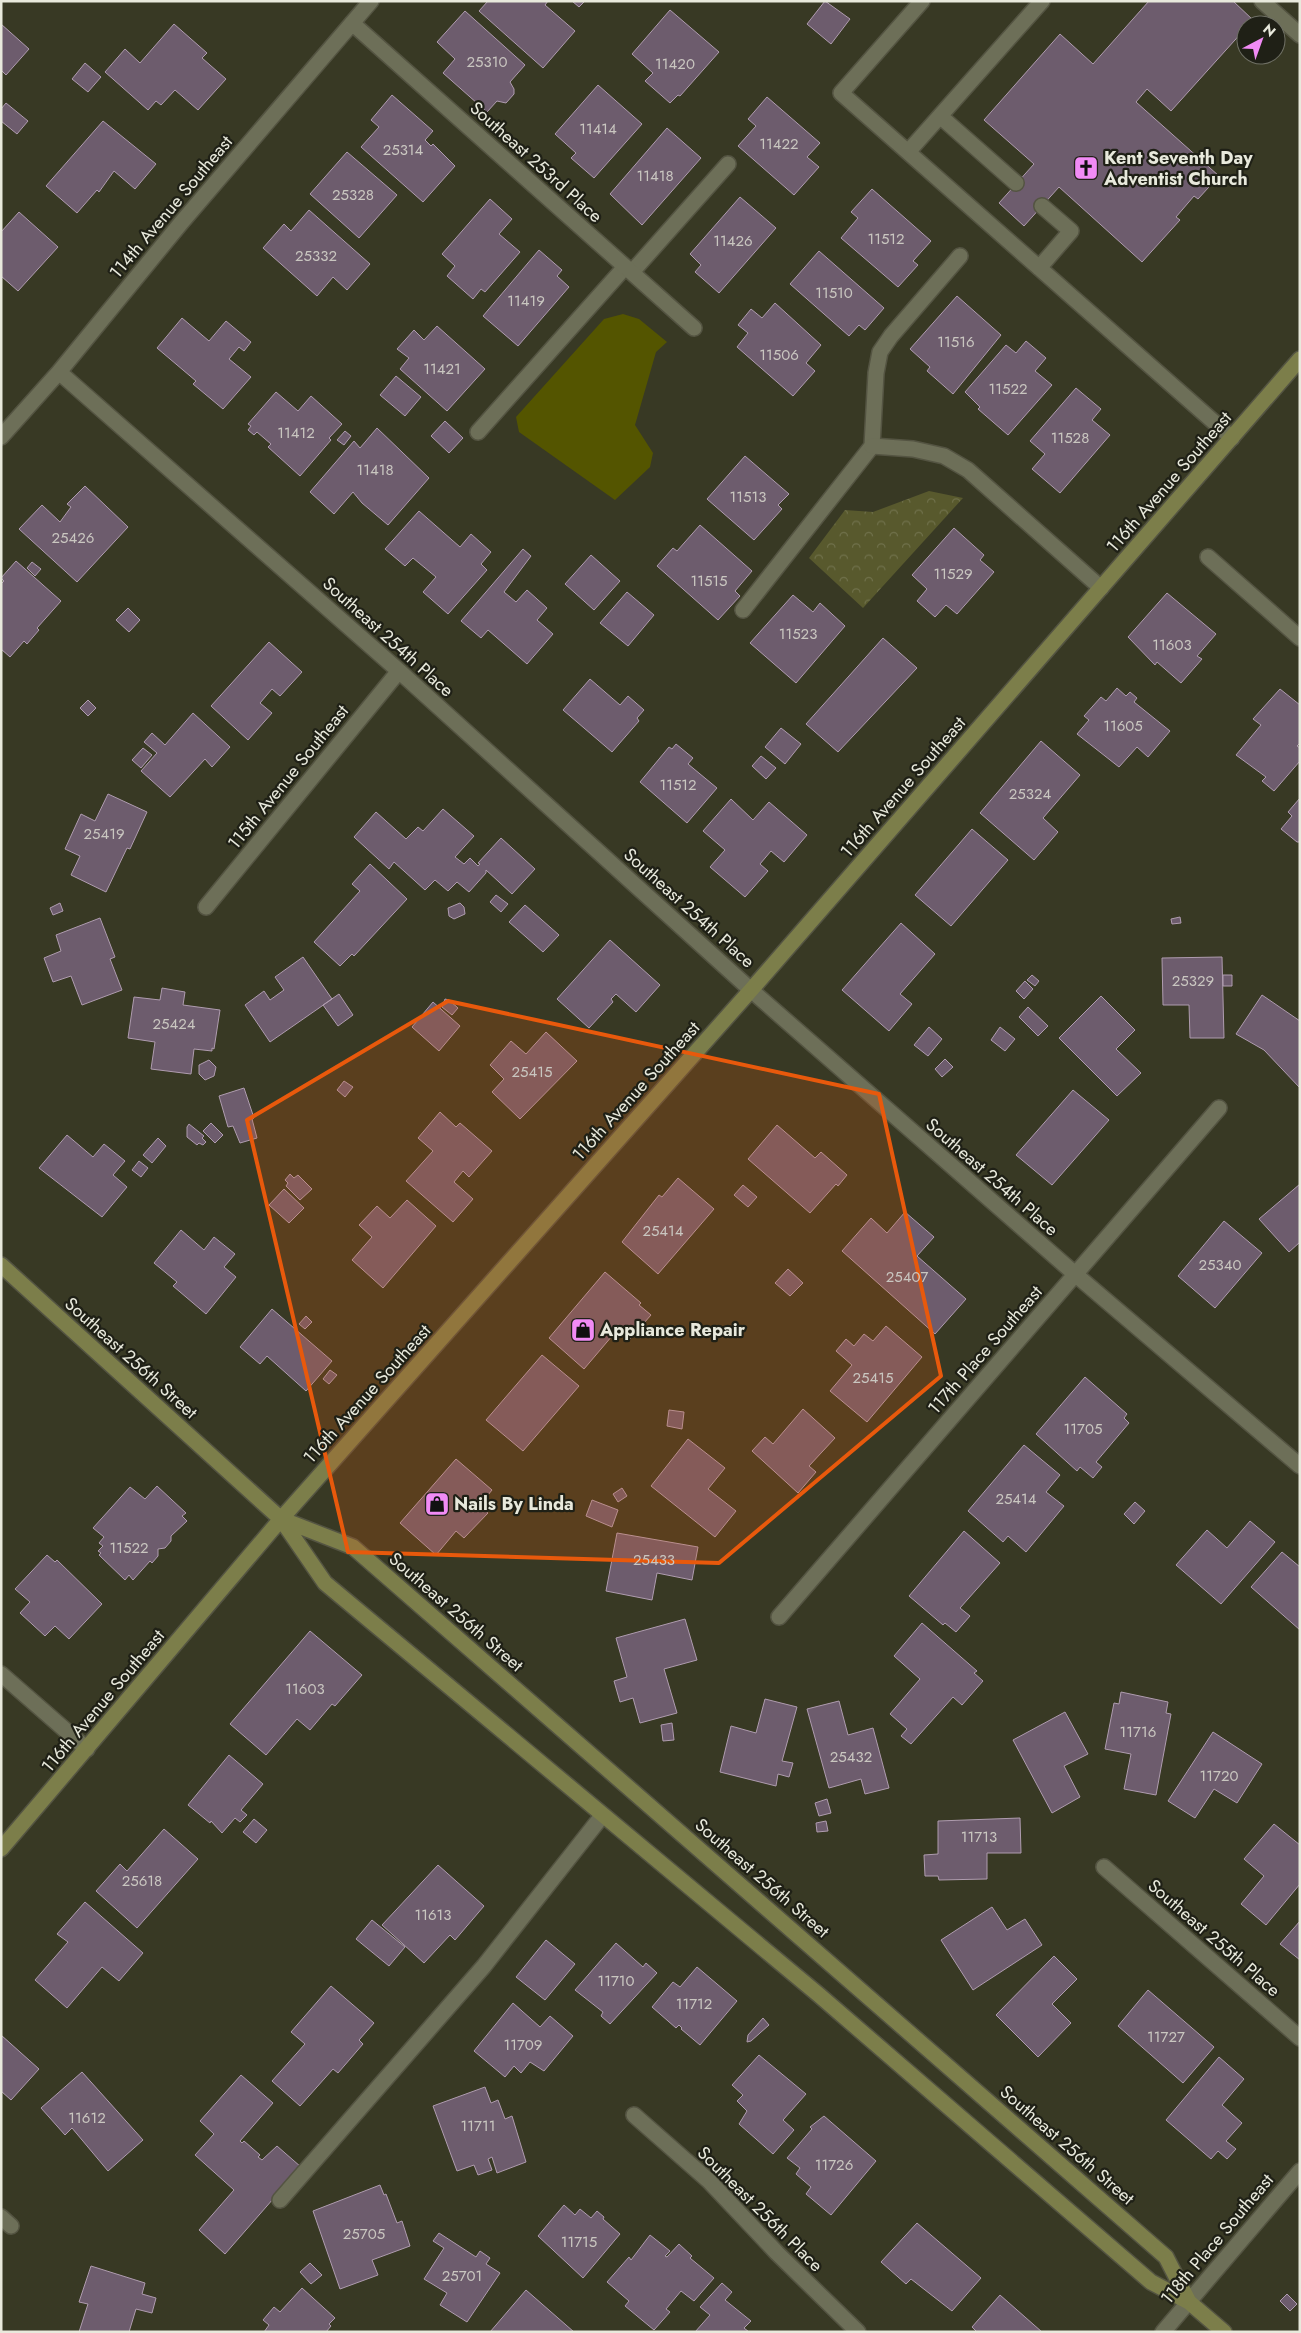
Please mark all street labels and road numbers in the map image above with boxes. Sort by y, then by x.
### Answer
street label: Southeast 253rd Place [464,95,608,229]
street label: 114th Avenue Southeast [103,129,239,284]
street label: 116th Avenue Southeast [1100,405,1238,558]
street label: Southeast 254th Place [317,571,459,703]
street label: 115th Avenue Southeast [221,699,355,855]
street label: 116th Avenue Southeast [834,710,972,863]
street label: Southeast 254th Place [618,842,760,974]
street label: 116th Avenue Southeast [566,1015,706,1166]
street label: Southeast 254th Place [920,1112,1064,1242]
street label: 117th Place Southeast [922,1279,1049,1420]
street label: Southeast 256th Street [59,1291,204,1425]
street label: 116th Avenue Southeast [297,1318,437,1469]
street label: Southeast 256th Street [383,1546,529,1678]
street label: 116th Avenue Southeast [35,1623,171,1778]
street label: Southeast 256th Street [689,1812,835,1944]
street label: Southeast 255th Place [1142,1873,1286,2003]
street label: Southeast 256th Street [994,2079,1140,2211]
street label: Southeast 256th Place [691,2140,829,2278]
street label: 118th Place Southeast [1154,2167,1280,2310]

